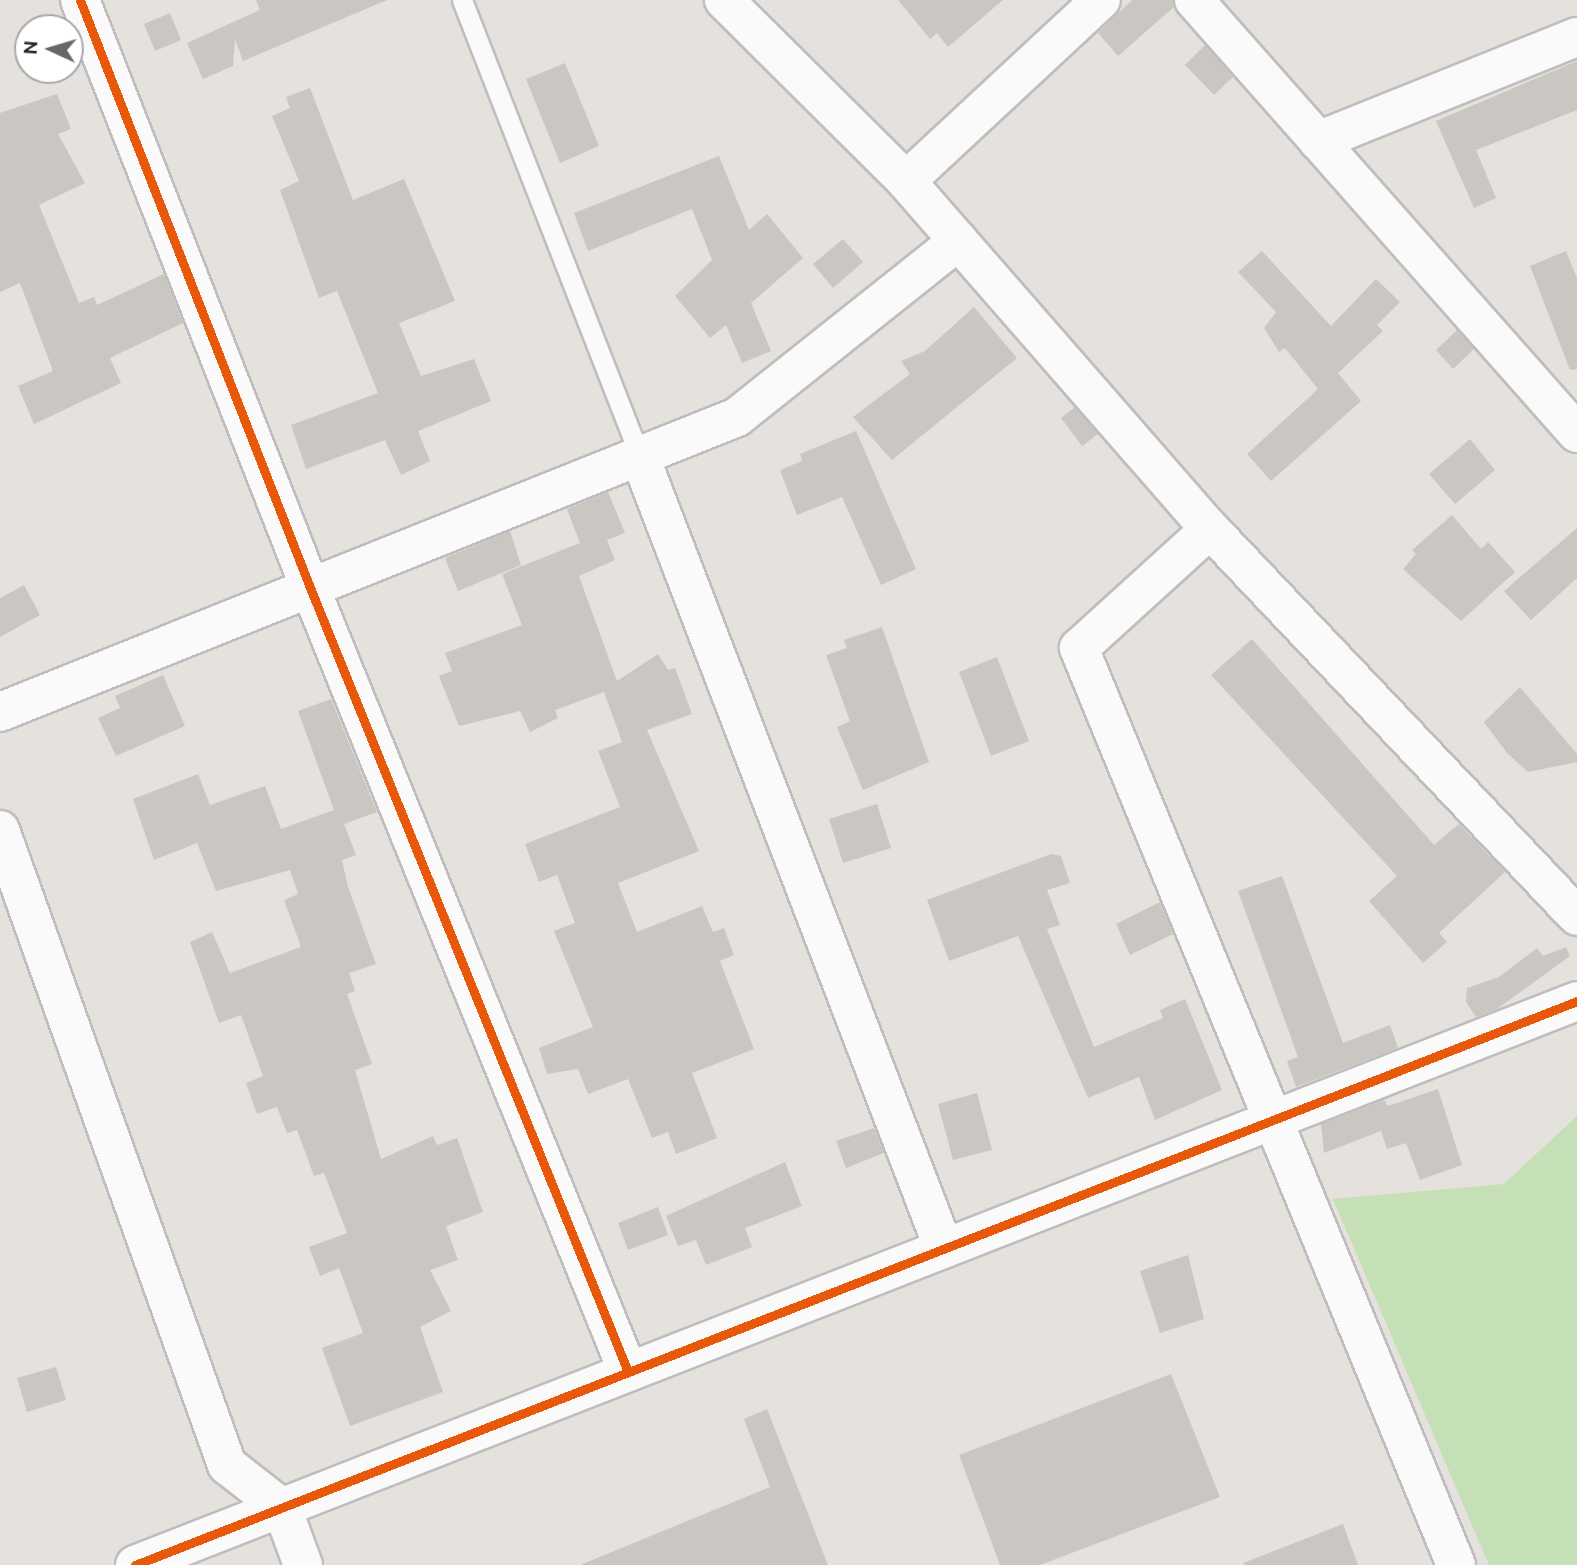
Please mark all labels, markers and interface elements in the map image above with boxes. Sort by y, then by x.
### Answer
north arrow [14,14,84,84]
text: N [19,40,42,56]

